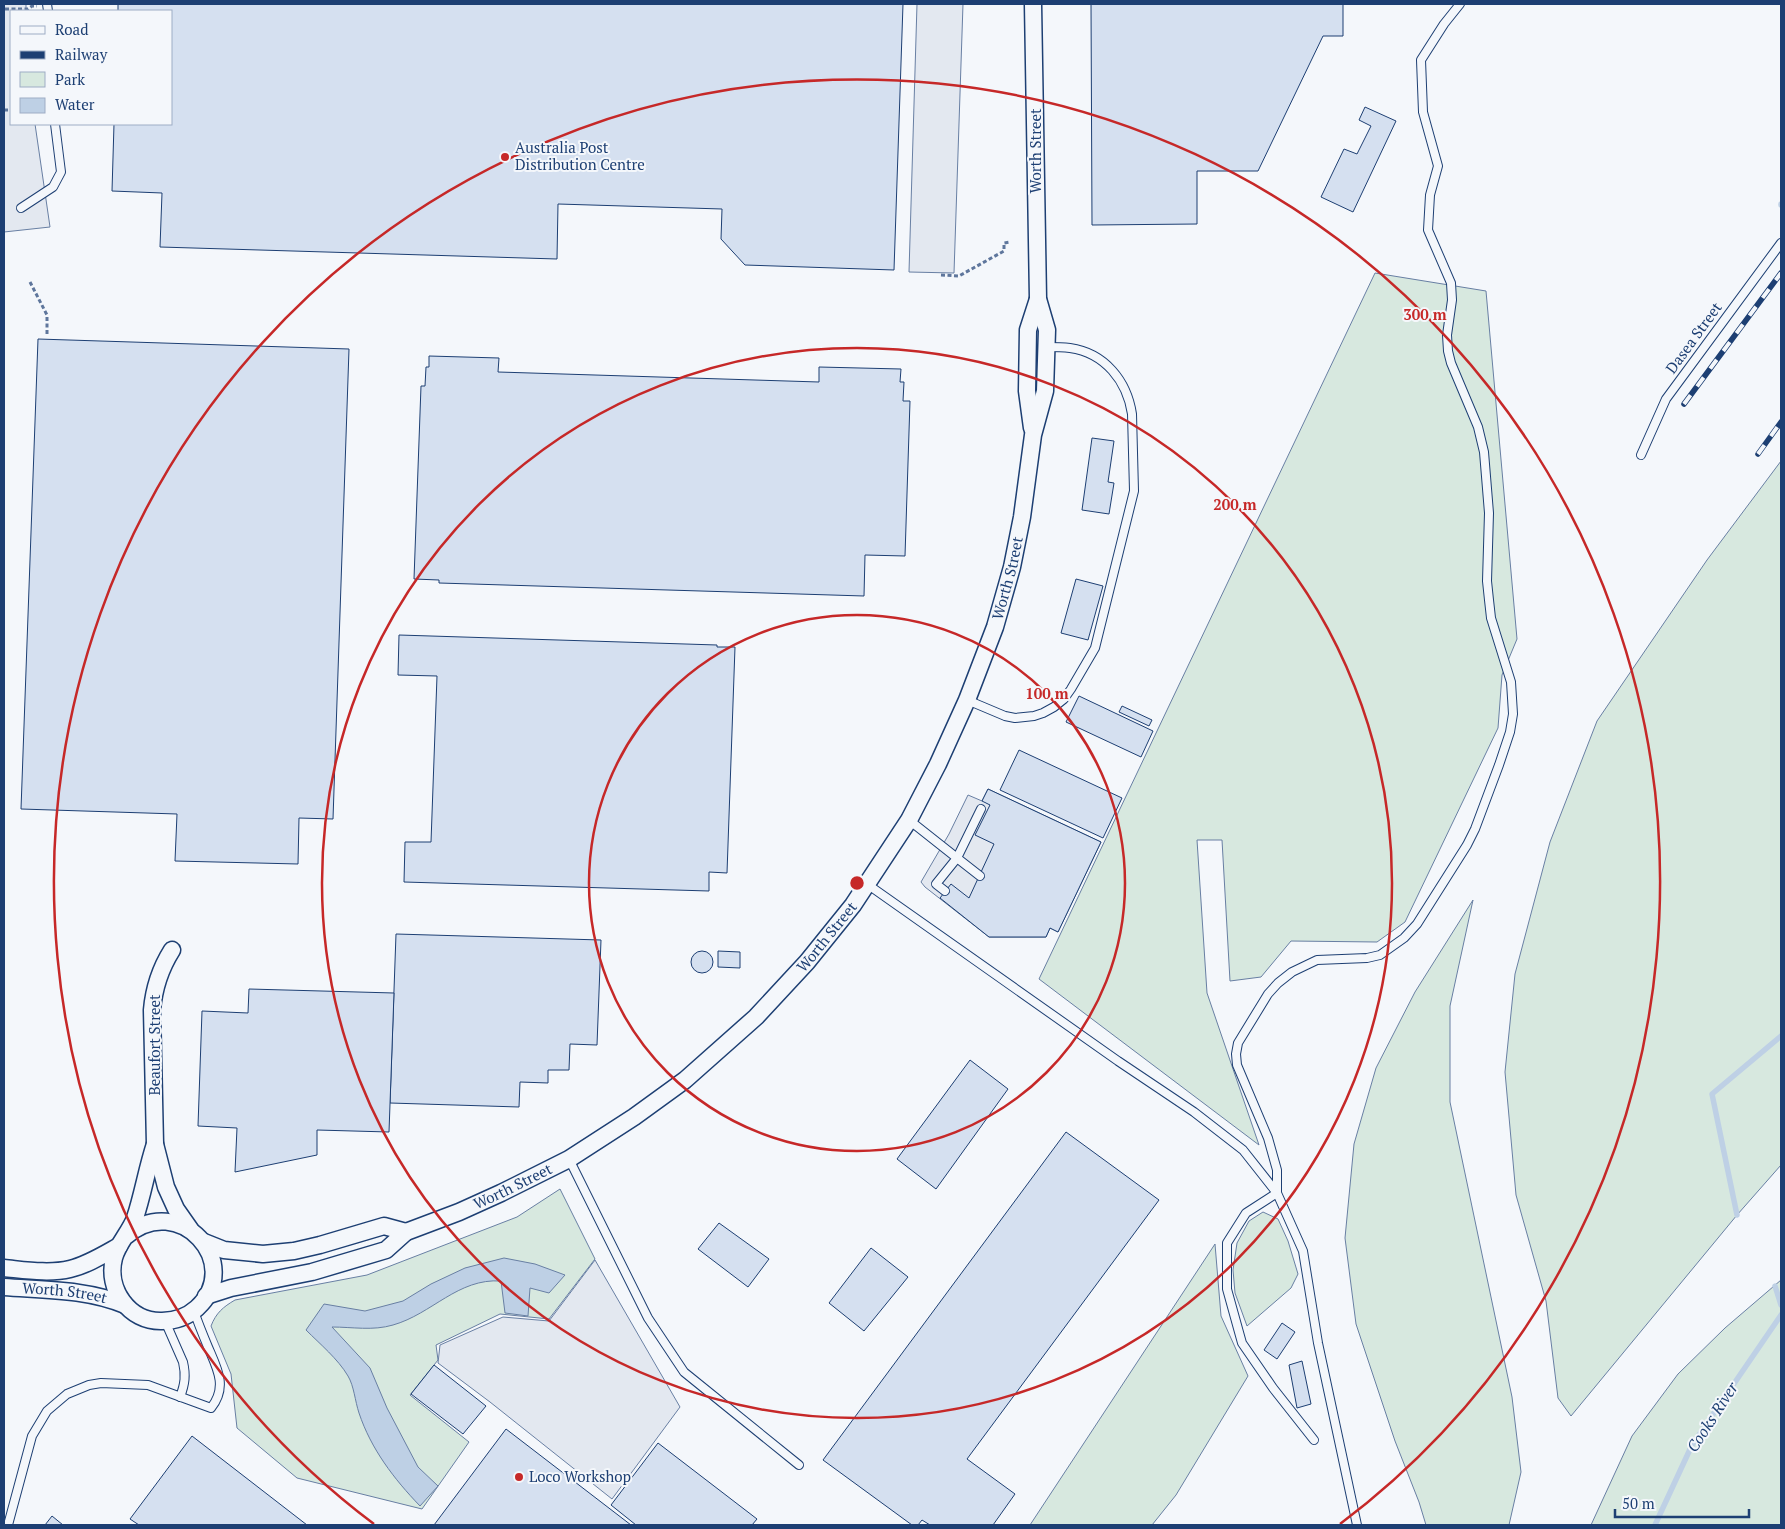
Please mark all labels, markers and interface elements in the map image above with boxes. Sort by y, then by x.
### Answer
legend [10,10,172,125]
text: Road [55,19,88,39]
text: Railway [55,44,108,64]
text: Park [55,69,85,89]
text: Water [55,94,95,114]
street label: Worth Street [1025,108,1045,194]
place label: Australia Post Distribution Centre [515,137,645,174]
marker: Australia Post Distribution Centre [499,151,511,163]
street label: Dasea Street [1661,297,1726,377]
text: 300 m [1403,304,1447,324]
text: 200 m [1213,494,1257,514]
street label: Worth Street [987,534,1027,622]
text: 100 m [1025,683,1069,703]
centre of rings [848,874,866,892]
street label: Worth Street [792,897,861,976]
street label: Beaufort Street [144,994,164,1096]
street label: Worth Street [470,1158,555,1213]
street label: Worth Street [22,1277,110,1307]
water label: Cooks River [1681,1377,1743,1456]
place label: Loco Workshop [529,1466,631,1486]
marker: Loco Workshop [513,1471,525,1483]
scale bar [1615,1486,1749,1518]
text: 50 m [1622,1493,1655,1513]

